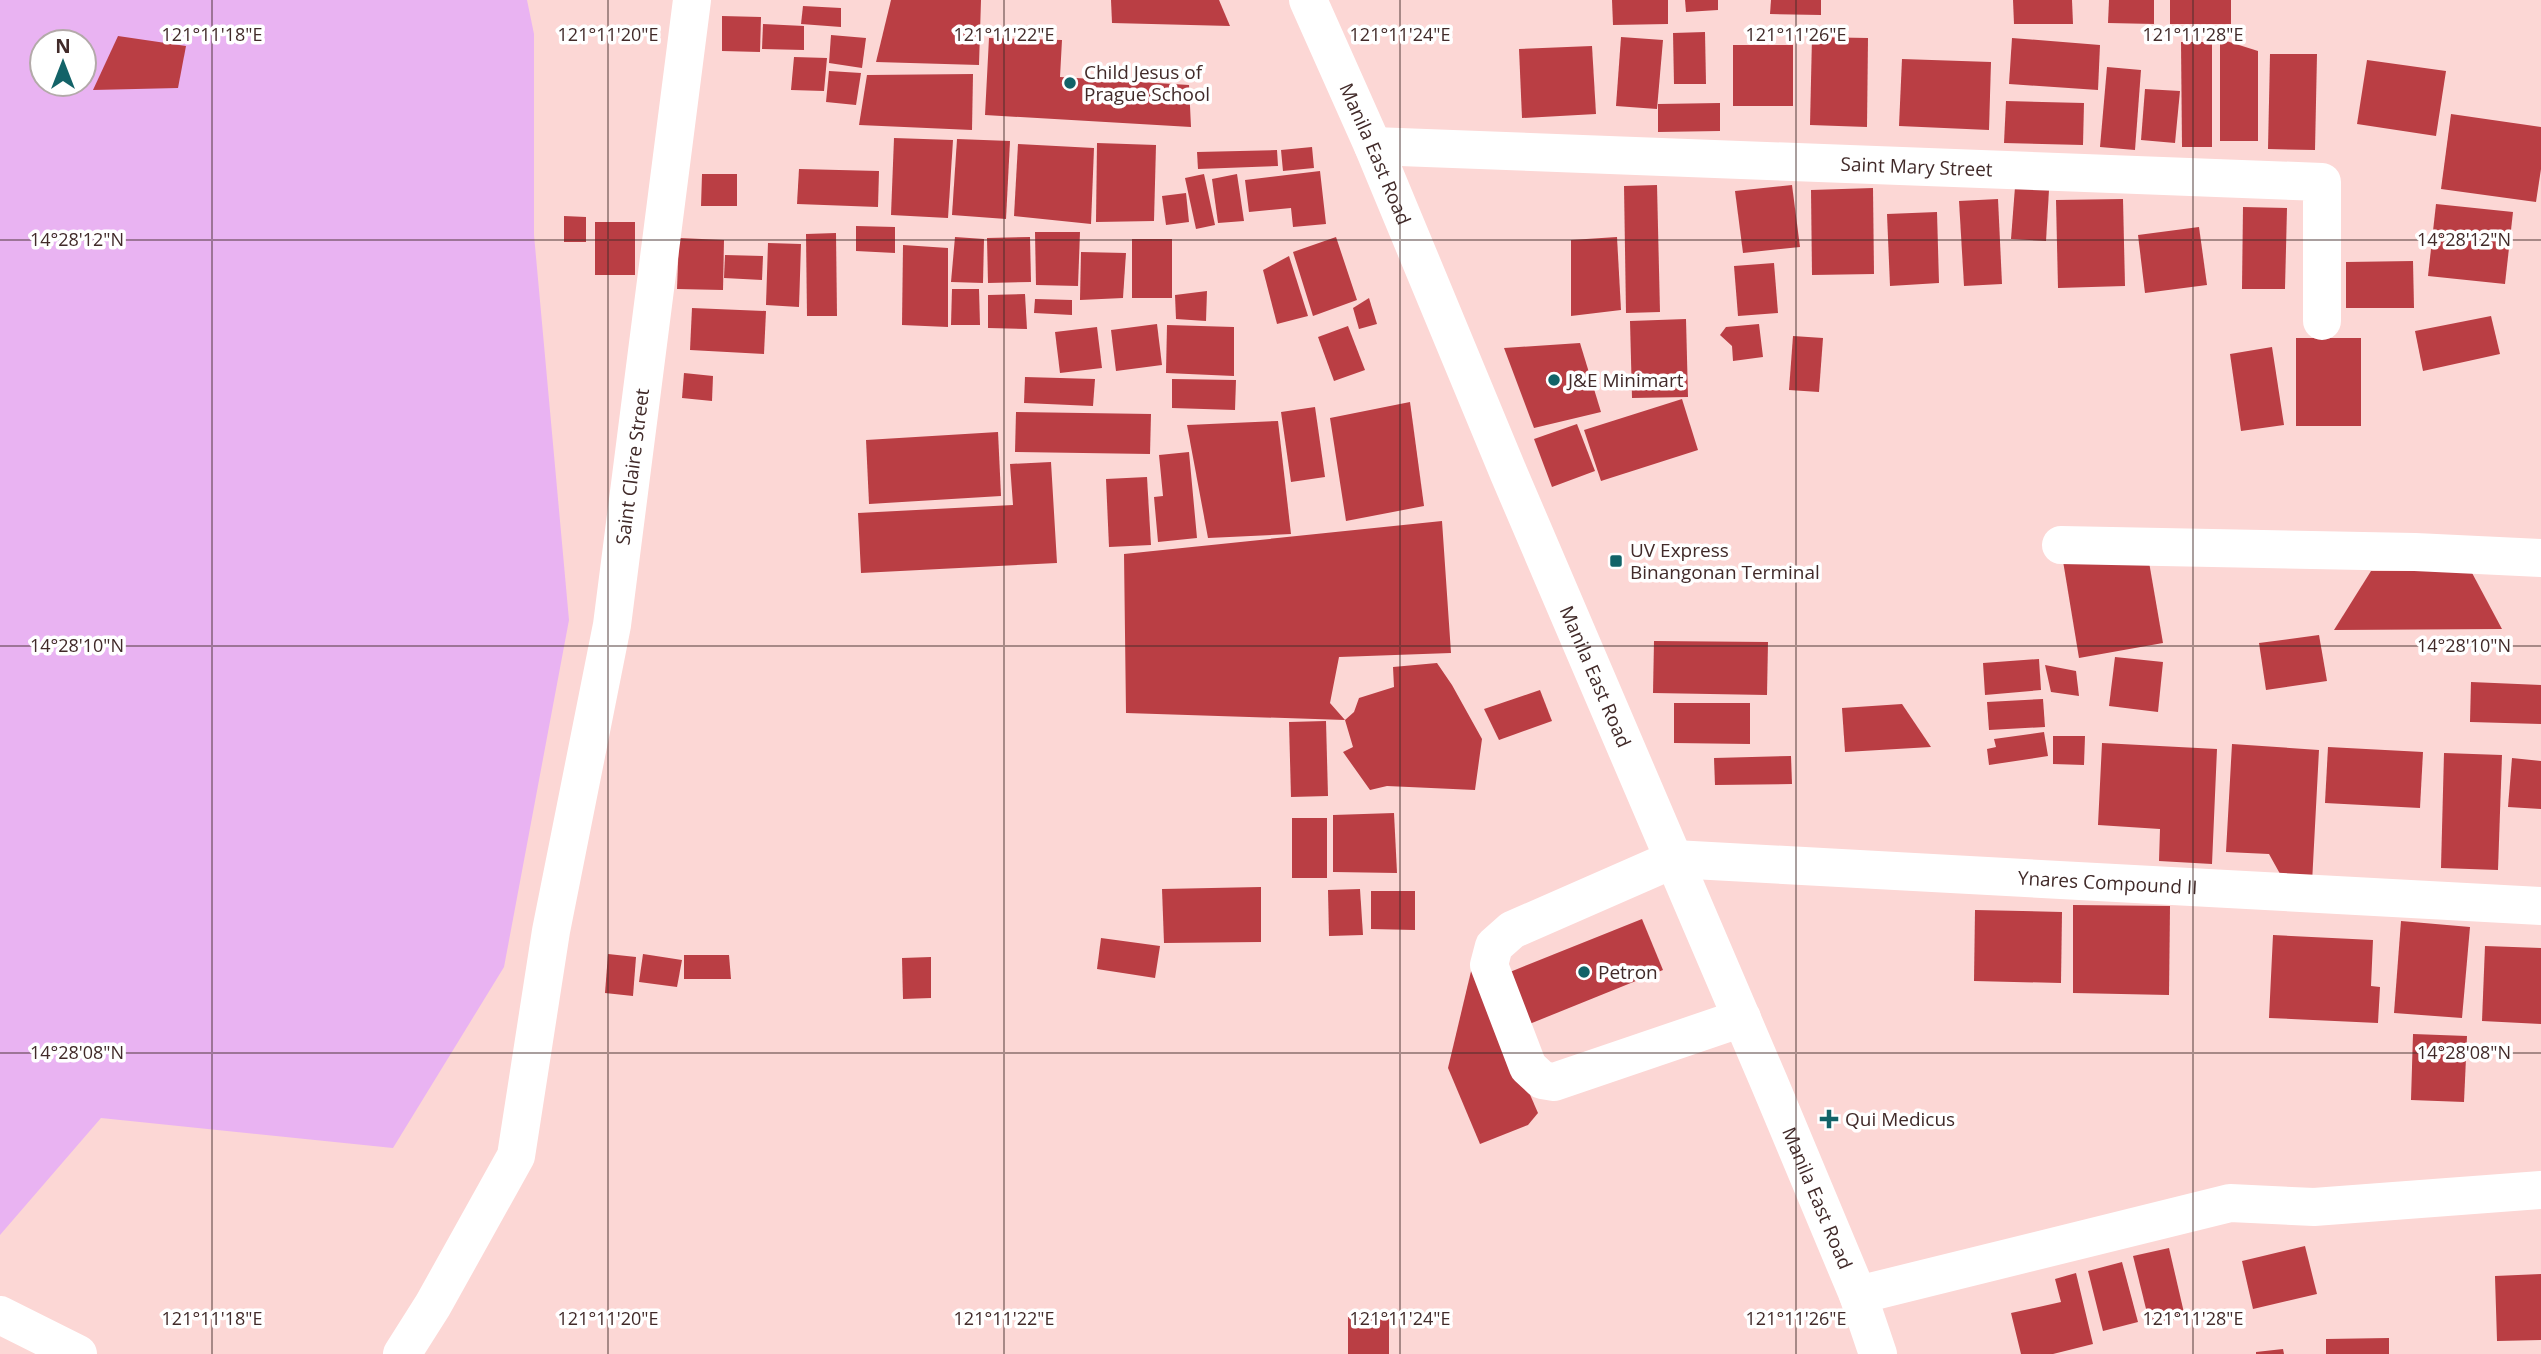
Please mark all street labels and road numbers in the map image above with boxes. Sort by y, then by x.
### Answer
street label: Manila East Road [1334,79,1417,229]
street label: Saint Mary Street [1840,151,1993,183]
street label: Saint Claire Street [609,386,655,546]
street label: Manila East Road [1554,602,1637,751]
street label: Ynares Compound II [2017,865,2198,900]
street label: Manila East Road [1776,1123,1859,1273]

